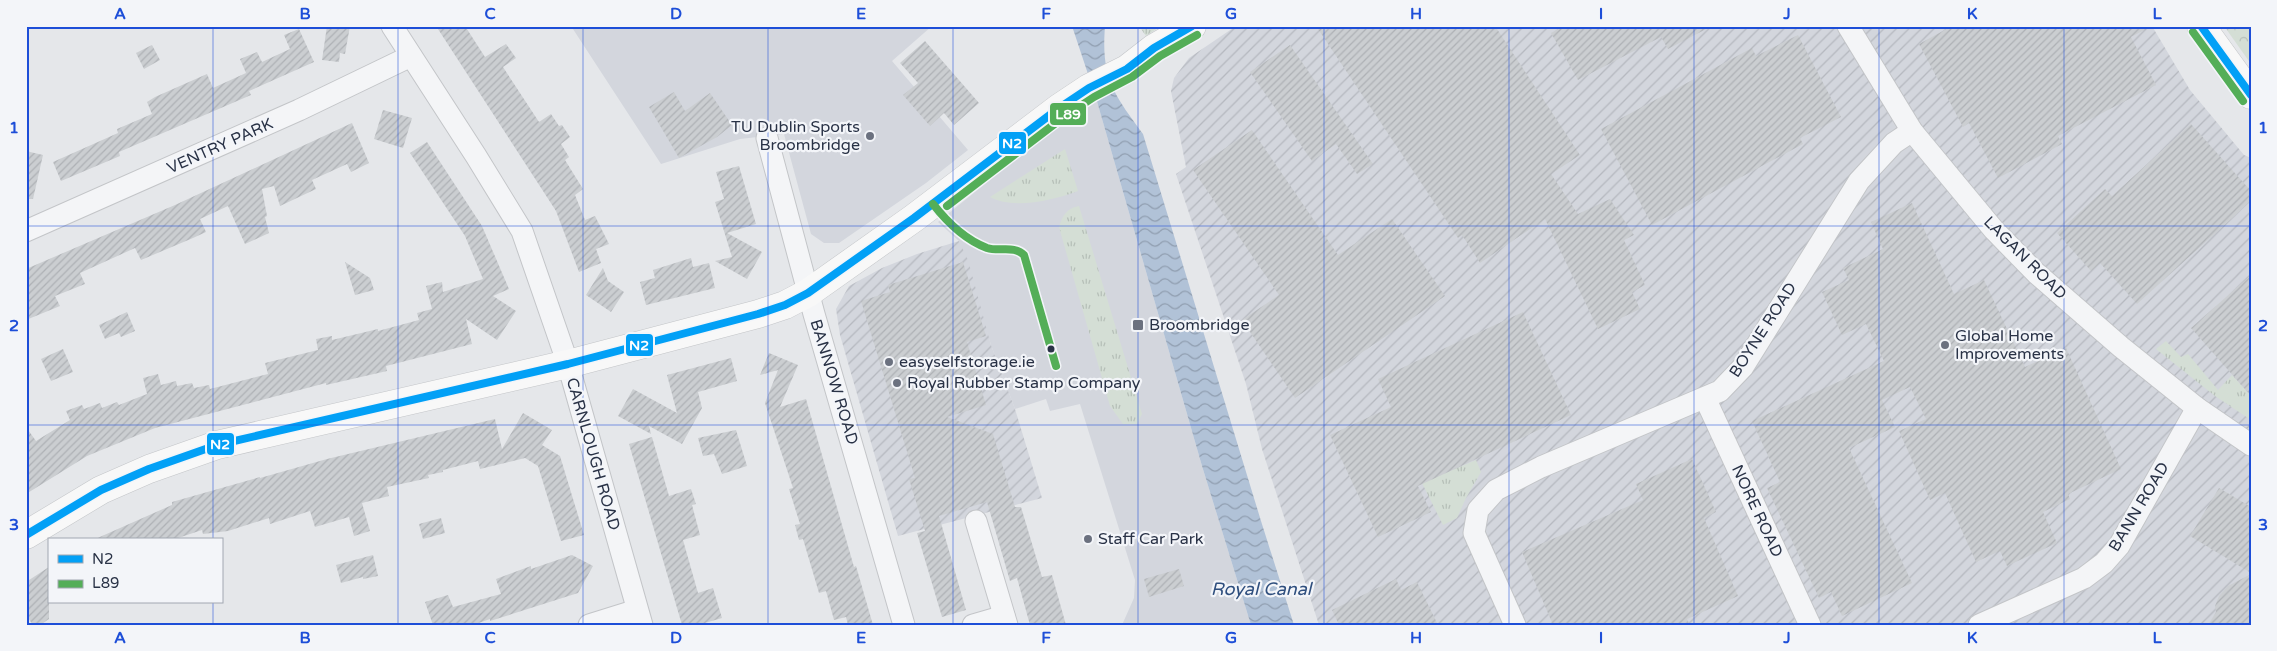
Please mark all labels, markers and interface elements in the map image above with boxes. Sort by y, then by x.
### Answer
text: A [114,4,126,24]
text: B [299,4,311,24]
text: C [484,4,496,24]
text: D [670,4,682,24]
text: E [856,4,866,24]
text: F [1041,4,1051,24]
text: G [1225,4,1237,24]
text: H [1410,4,1422,24]
text: I [1599,4,1603,24]
text: J [1782,4,1791,24]
text: K [1967,4,1978,24]
text: L [2152,4,2162,24]
line badge: L89 [1049,102,1087,126]
text: L89 [1055,106,1081,123]
street label: VENTRY PARK [164,114,276,178]
place label: TU Dublin Sports Broombridge [731,117,860,155]
text: 1 [9,118,19,138]
text: 1 [2258,118,2268,138]
marker: TU Dublin Sports Broombridge [864,130,876,142]
line badge: N2 [998,131,1027,155]
text: N2 [1002,135,1022,152]
street label: LAGAN ROAD [1979,212,2071,304]
street label: BOYNE ROAD [1725,279,1801,381]
place label: Broombridge [1149,315,1249,335]
text: 2 [9,316,19,336]
text: 2 [2258,316,2268,336]
street label: BANNOW ROAD [805,317,863,447]
marker: Broombridge [1131,318,1145,332]
place label: Global Home Improvements [1955,326,2064,364]
line badge: N2 [625,333,654,357]
text: N2 [629,337,649,354]
marker: Global Home Improvements [1939,339,1951,351]
unlabelled marker [1046,344,1056,354]
place label: easyselfstorage.ie [899,352,1035,372]
marker: easyselfstorage.ie [883,356,895,368]
place label: Royal Rubber Stamp Company [907,373,1141,393]
street label: CARNLOUGH ROAD [562,375,624,533]
marker: Royal Rubber Stamp Company [891,377,903,389]
line badge: N2 [206,432,235,456]
text: N2 [210,436,230,453]
street label: BANN ROAD [2104,459,2174,555]
street label: NORE ROAD [1727,462,1787,560]
text: 3 [9,515,19,535]
text: 3 [2258,515,2268,535]
place label: Staff Car Park [1098,529,1204,549]
marker: Staff Car Park [1082,533,1094,545]
legend [48,538,222,604]
text: N2 [92,550,113,568]
text: L89 [92,574,119,592]
water label: Royal Canal [1211,578,1314,600]
text: A [114,628,126,648]
text: B [299,628,311,648]
text: C [484,628,496,648]
text: D [670,628,682,648]
text: E [856,628,866,648]
text: F [1041,628,1051,648]
text: G [1225,628,1237,648]
text: H [1410,628,1422,648]
text: I [1599,628,1603,648]
text: J [1782,628,1791,648]
text: K [1967,628,1978,648]
text: L [2152,628,2162,648]

